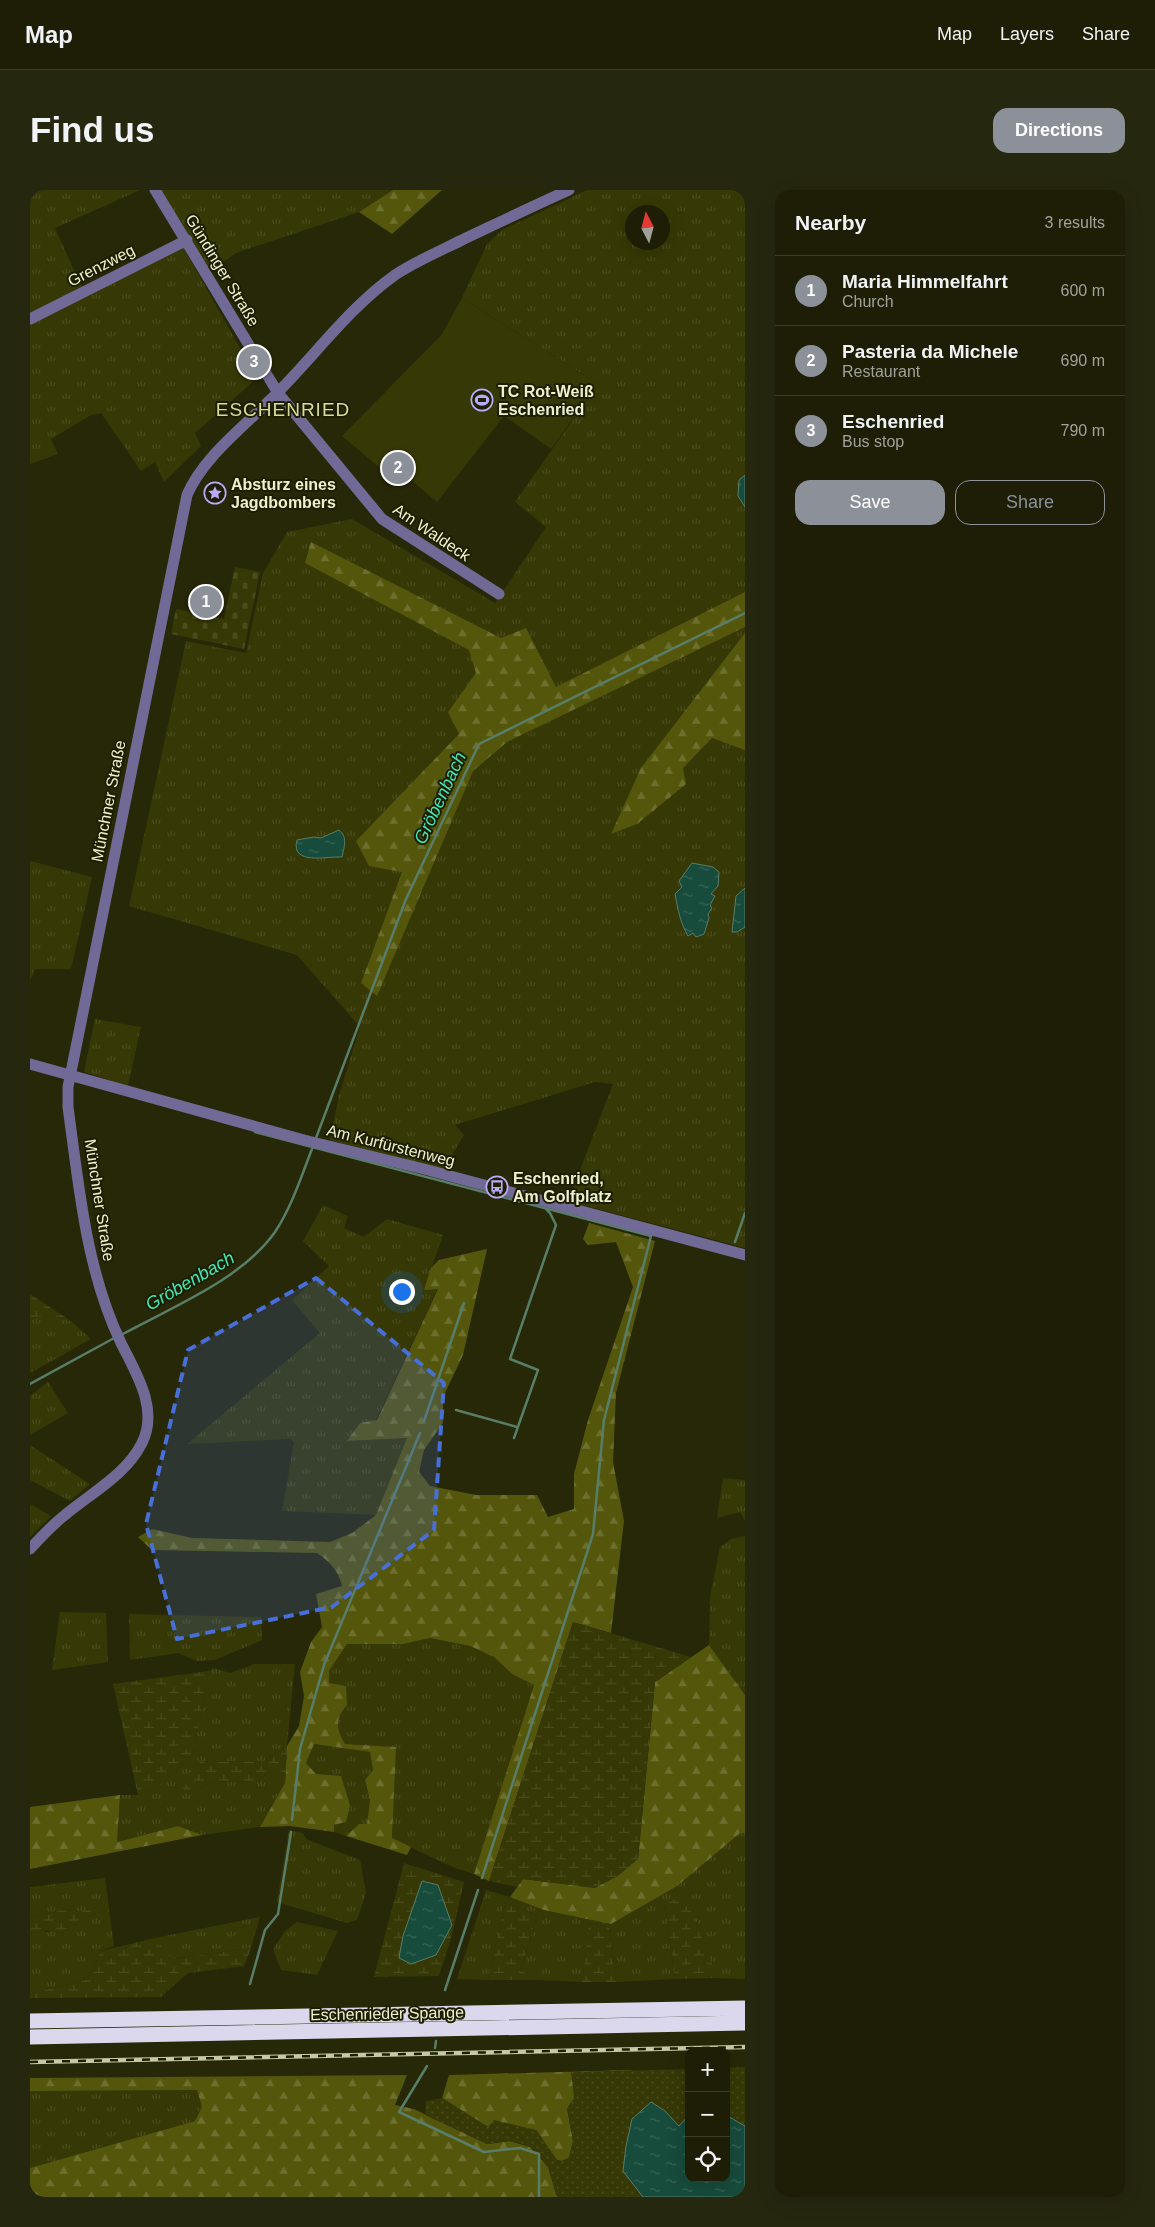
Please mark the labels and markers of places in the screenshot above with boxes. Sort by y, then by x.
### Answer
pin: 3 [238,343,270,381]
place label: TC Rot-Weiß Eschenried [498,383,594,418]
sports icon: TC Rot-Weiß Eschenried [470,388,494,412]
pin: 2 [382,449,414,487]
place label: Absturz eines Jagdbombers [231,476,336,511]
place icon: Absturz eines Jagdbombers [203,481,227,505]
pin: 1 [190,583,222,621]
place label: Eschenried, Am Golfplatz [513,1170,612,1205]
bus stop icon: Eschenried, Am Golfplatz [485,1175,509,1199]

